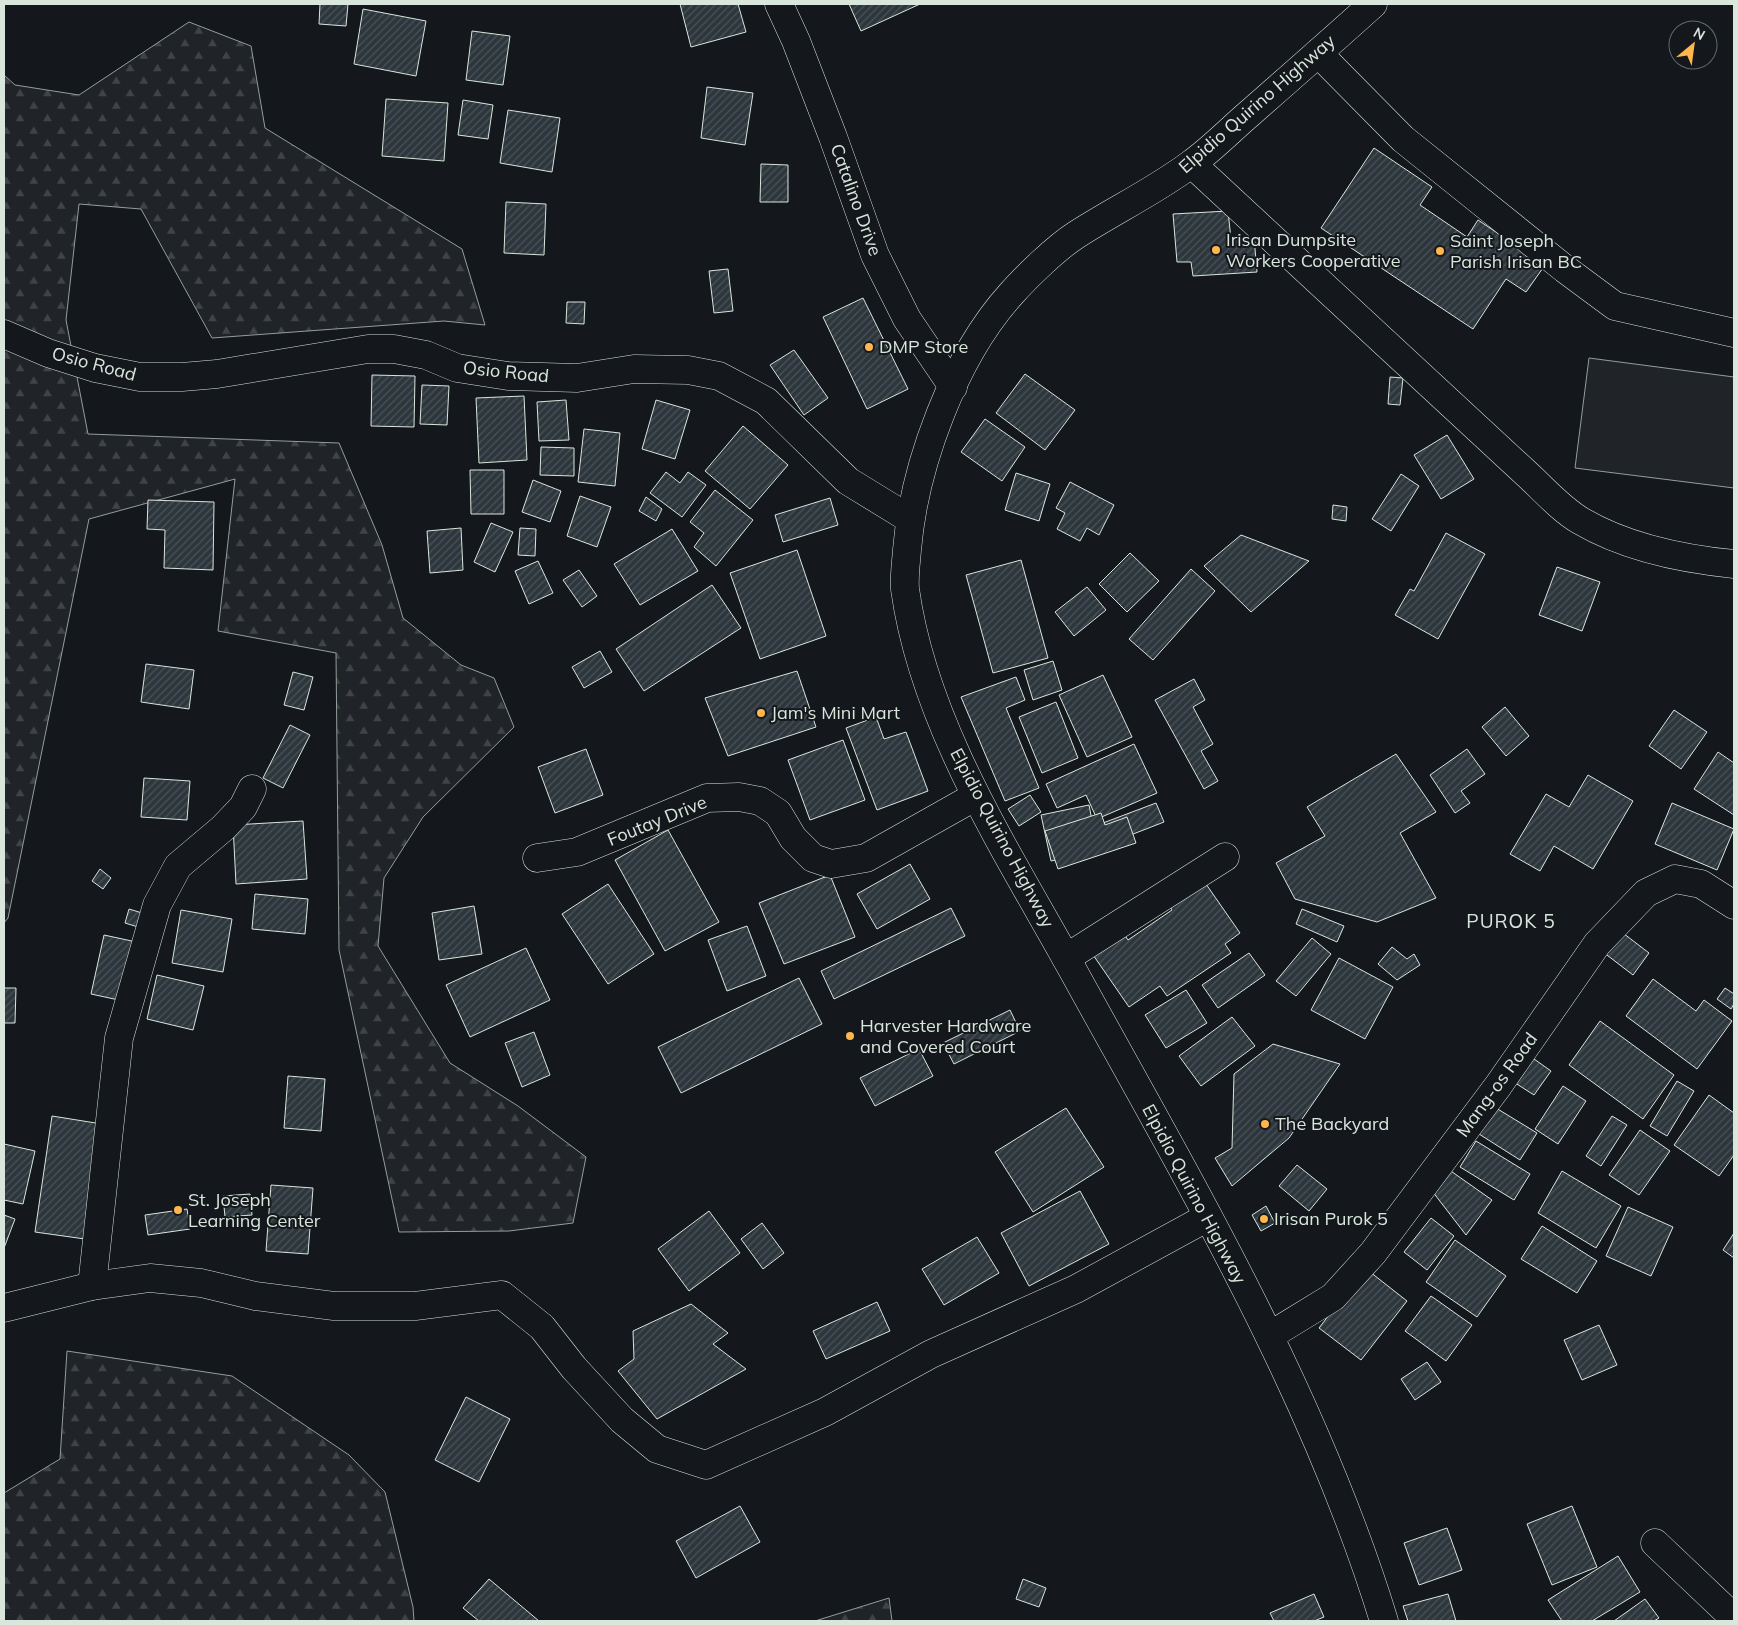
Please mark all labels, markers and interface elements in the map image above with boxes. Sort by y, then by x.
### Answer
north arrow [1668,20,1718,70]
text: N [1690,23,1708,44]
street label: Elpidio Quirino Highway [1174,29,1340,178]
street label: Catalino Drive [826,141,887,259]
place label: Irisan Dumpsite Workers Cooperative [1226,228,1401,272]
place label: Saint Joseph Parish Irisan BC [1450,229,1582,273]
marker: Irisan Dumpsite Workers Cooperative [1210,244,1222,256]
marker: Saint Joseph Parish Irisan BC [1434,245,1446,257]
place label: DMP Store [879,335,968,358]
street label: Osio Road [50,341,139,386]
marker: DMP Store [863,341,875,353]
street label: Osio Road [462,356,550,387]
place label: Jam's Mini Mart [771,701,900,724]
marker: Jam's Mini Mart [755,707,767,719]
street label: Elpidio Quirino Highway [945,744,1060,932]
street label: Foutay Drive [604,790,710,851]
district label: PUROK 5 [1466,909,1556,933]
place label: Harvester Hardware and Covered Court [860,1014,1031,1058]
street label: Mang-os Road [1451,1028,1542,1141]
marker: Harvester Hardware and Covered Court [844,1030,856,1042]
street label: Elpidio Quirino Highway [1137,1100,1252,1288]
place label: The Backyard [1275,1112,1389,1135]
marker: The Backyard [1259,1118,1271,1130]
place label: St. Joseph Learning Center [188,1188,321,1232]
marker: St. Joseph Learning Center [172,1204,184,1216]
place label: Irisan Purok 5 [1274,1207,1388,1230]
marker: Irisan Purok 5 [1258,1213,1270,1225]

